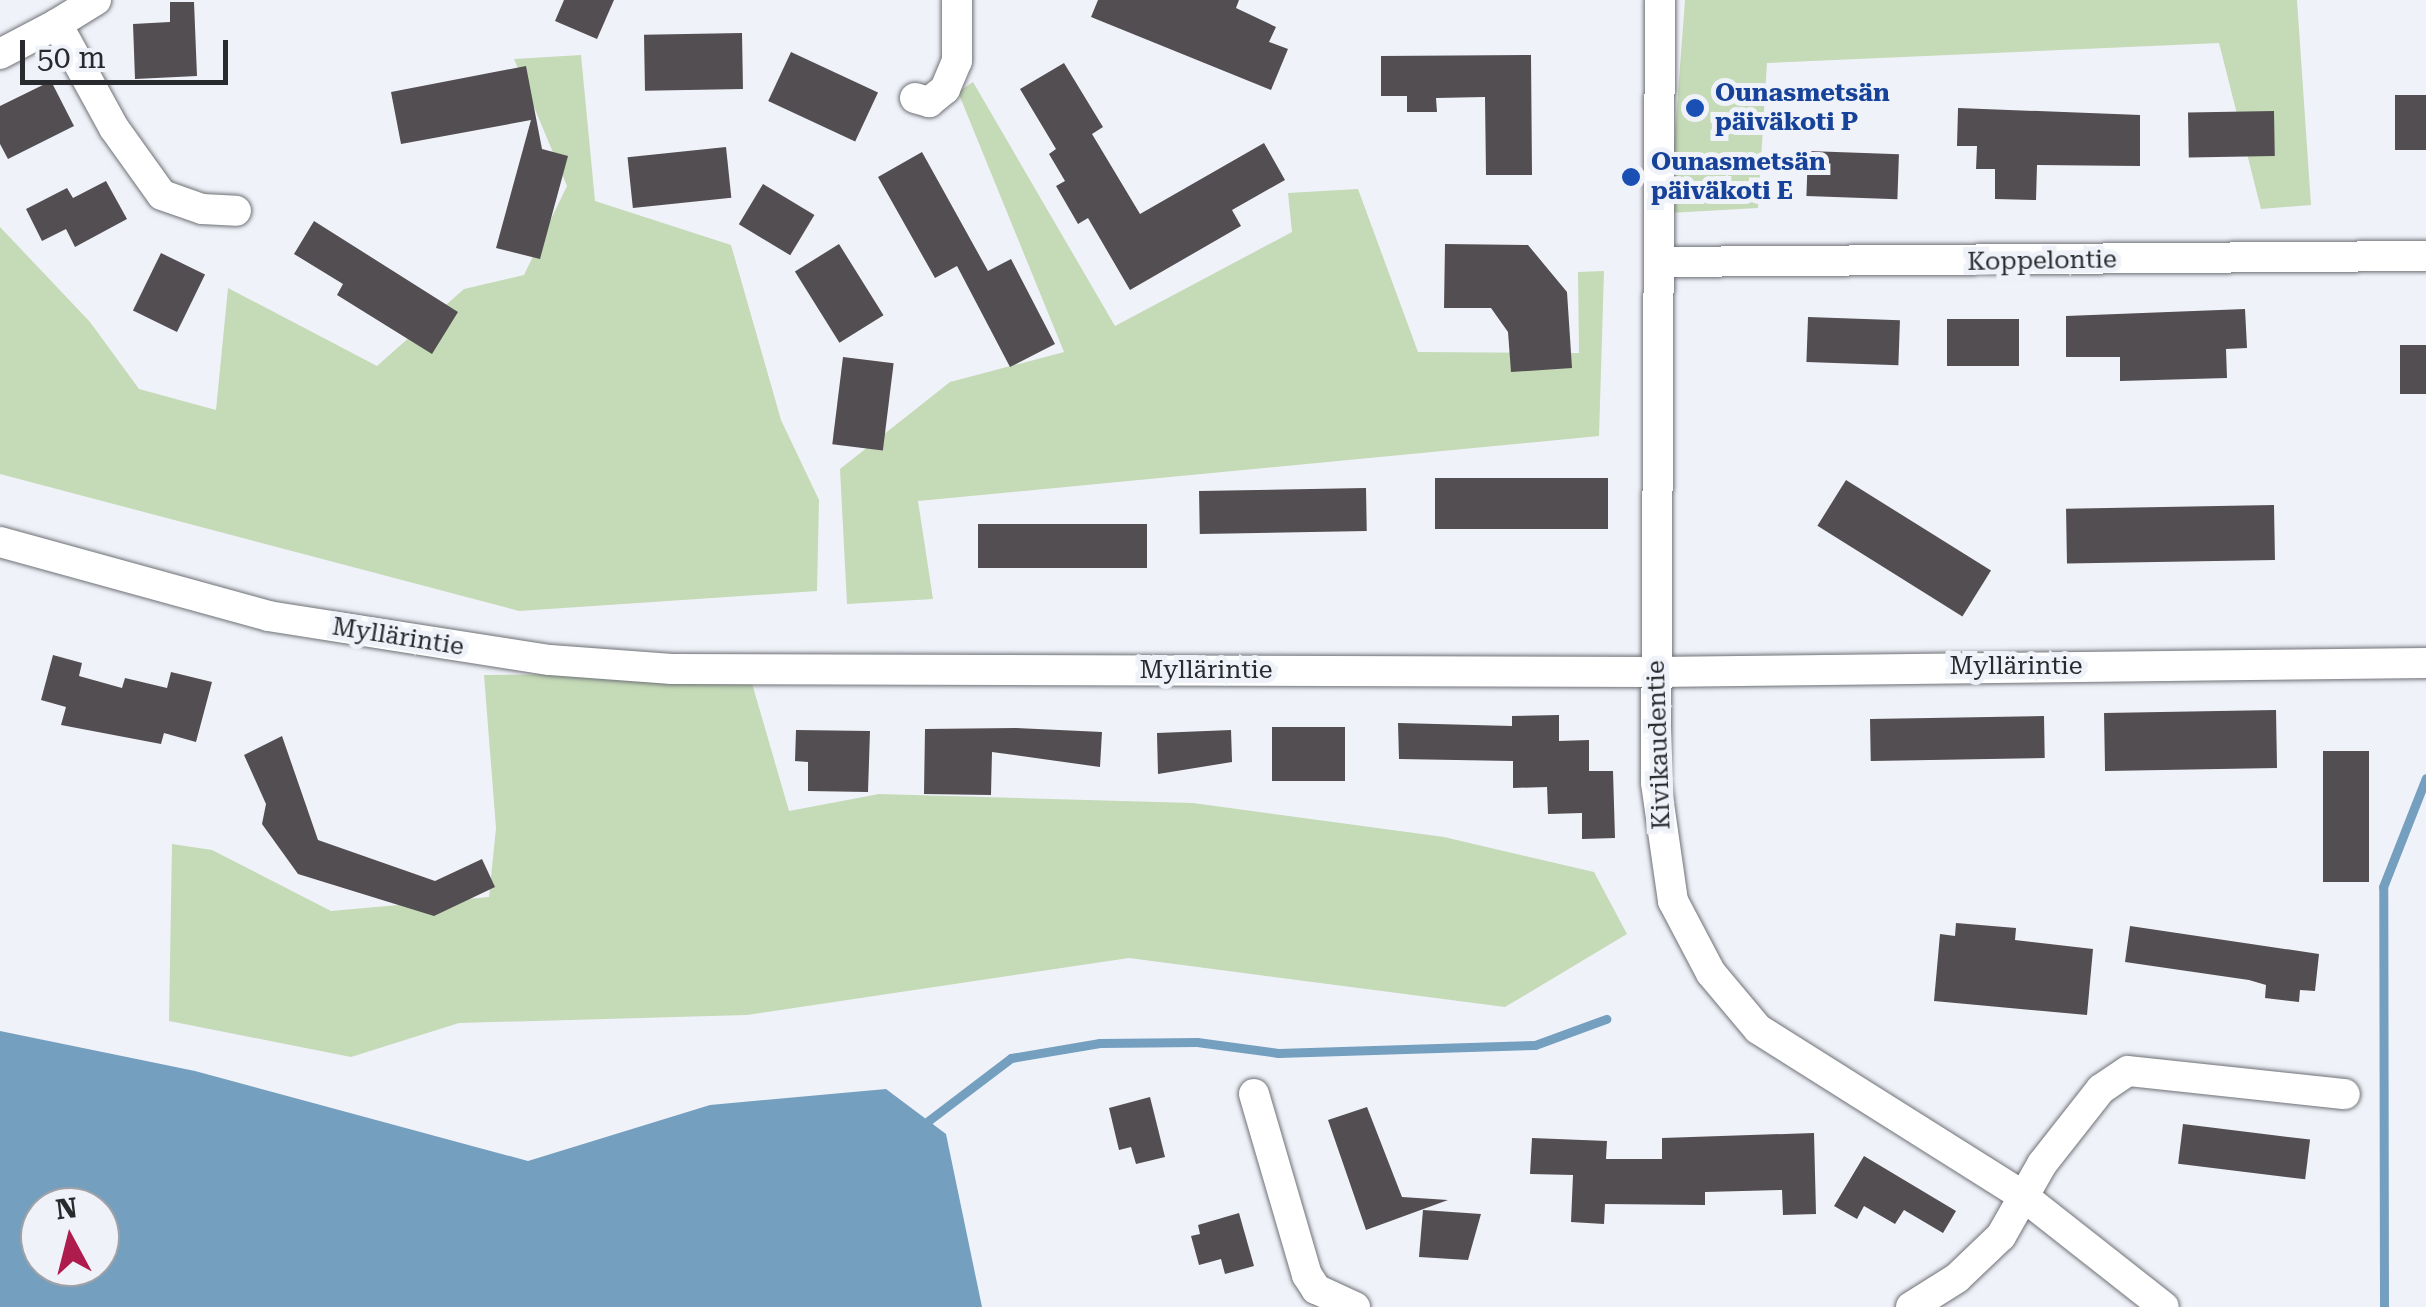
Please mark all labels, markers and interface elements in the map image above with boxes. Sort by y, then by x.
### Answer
scale bar [25,20,232,82]
text: 50 m [37,40,106,75]
place label: Ounasmetsän päiväkoti P [1715,79,1890,138]
marker: Ounasmetsän päiväkoti P [1684,97,1706,119]
place label: Ounasmetsän päiväkoti E [1651,148,1826,207]
marker: Ounasmetsän päiväkoti E [1620,166,1642,188]
street label: Koppelontie [1967,245,2117,277]
street label: Myllärintie [330,612,466,662]
street label: Myllärintie [1950,651,2082,681]
street label: Myllärintie [1140,655,1272,685]
street label: Kivikaudentie [1641,660,1677,830]
north arrow [20,1187,120,1287]
text: N [54,1191,79,1226]

